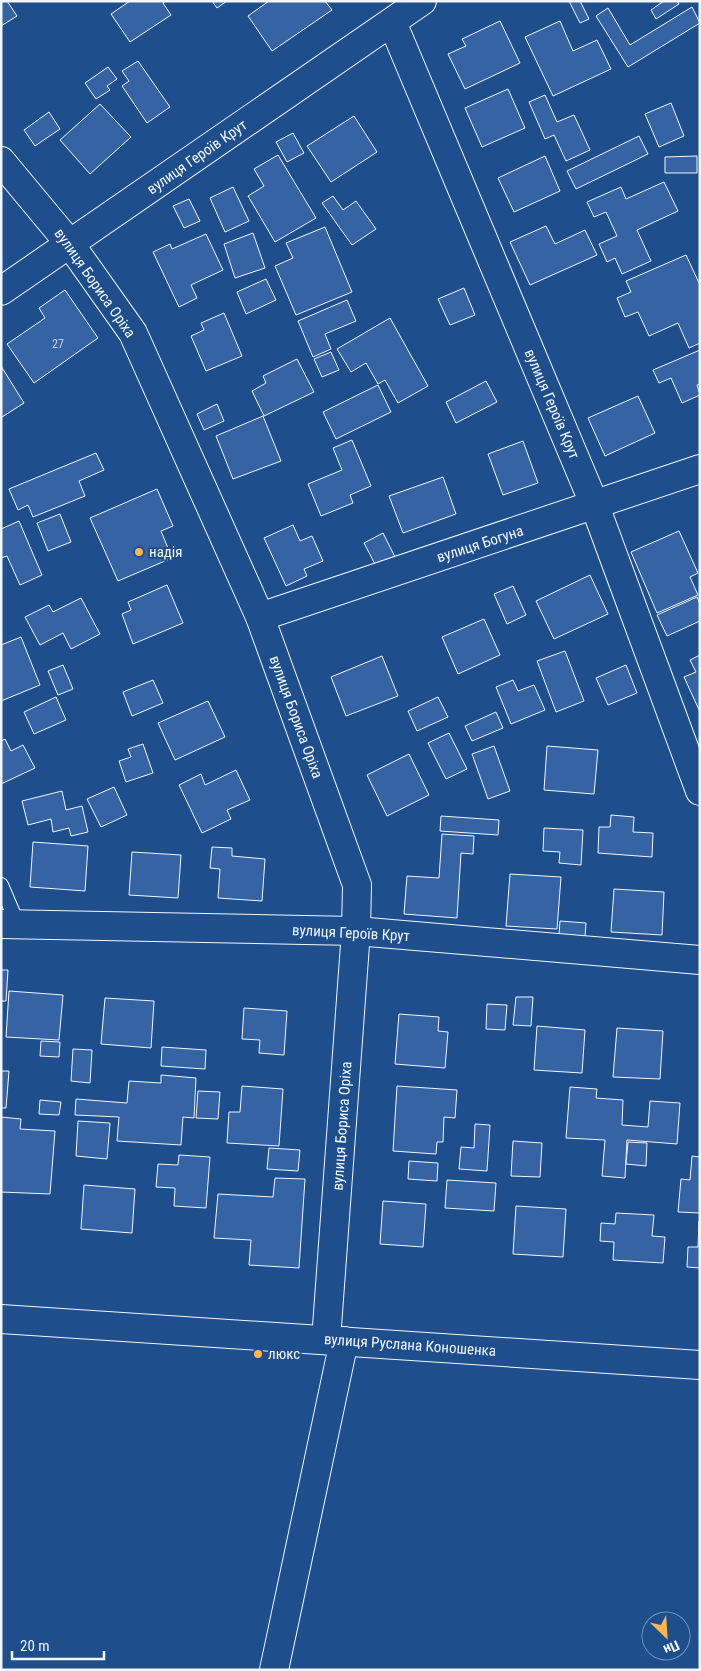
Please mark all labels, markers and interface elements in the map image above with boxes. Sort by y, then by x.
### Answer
street label: вулиця Героїв Крут [144,116,250,198]
street label: вулиця Бориса Оріха [51,225,139,341]
house number: 27 [52,337,64,351]
street label: вулиця Героїв Крут [521,346,583,462]
street label: вулиця Богуна [435,522,525,566]
place label: надія [149,543,183,561]
marker: надія [133,546,145,558]
street label: вулиця Бориса Оріха [265,653,327,781]
street label: вулиця Героїв Крут [292,921,410,945]
street label: вулиця Бориса Оріха [329,1061,355,1191]
street label: вулиця Руслана Коношенка [323,1330,497,1360]
place label: люкс [268,1345,300,1363]
marker: люкс [252,1348,264,1360]
north arrow [641,1611,691,1661]
scale bar [12,1628,105,1660]
text: 20 m [20,1637,50,1655]
text: Пн [661,1637,682,1658]

